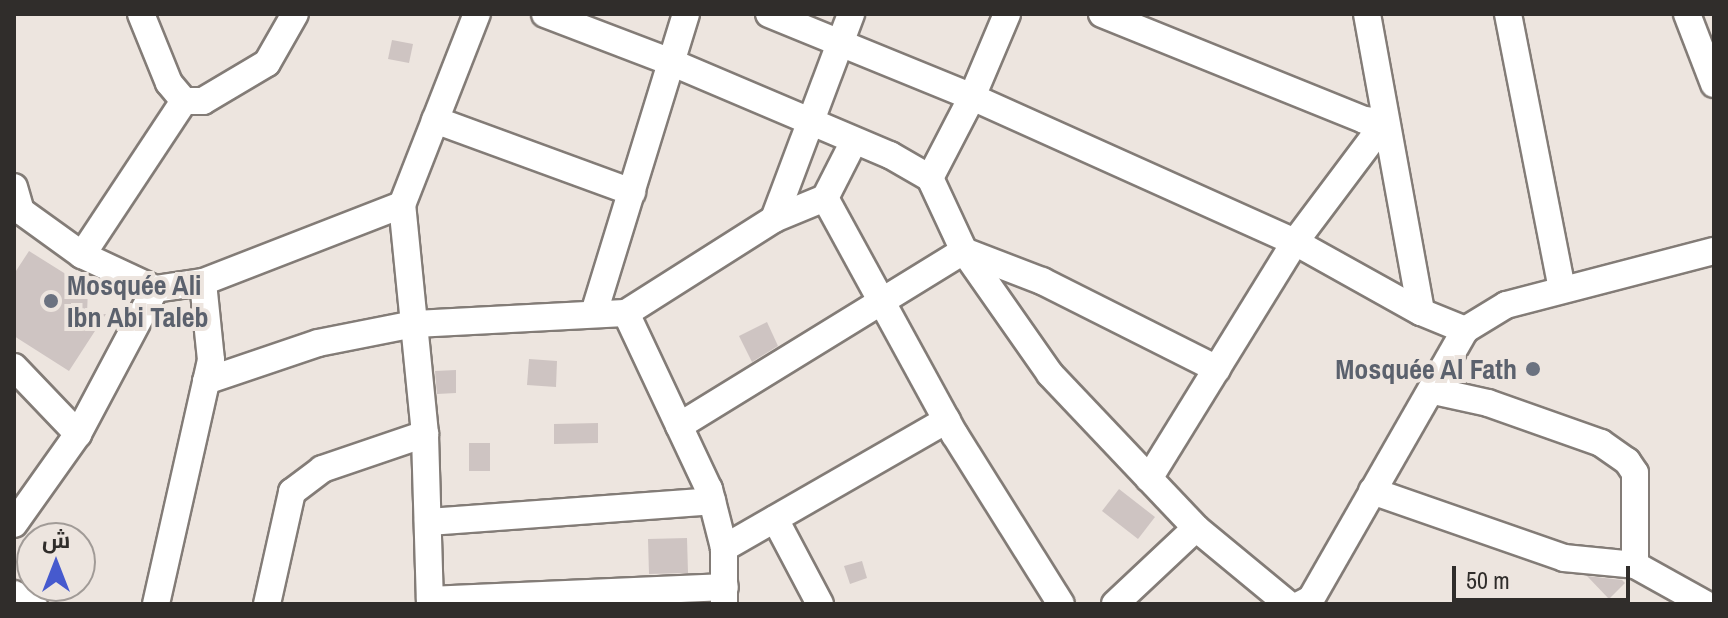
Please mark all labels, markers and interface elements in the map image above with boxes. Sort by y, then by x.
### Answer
place label: Mosquée Ali Ibn Abi Taleb [67,268,209,334]
marker: Mosquée Ali Ibn Abi Taleb [42,292,60,310]
place label: Mosquée Al Fath [1334,352,1517,386]
marker: Mosquée Al Fath [1524,360,1542,378]
north arrow [16,522,96,602]
text: ش [42,525,70,555]
scale bar [1456,550,1634,600]
text: 50 m [1466,564,1510,596]

